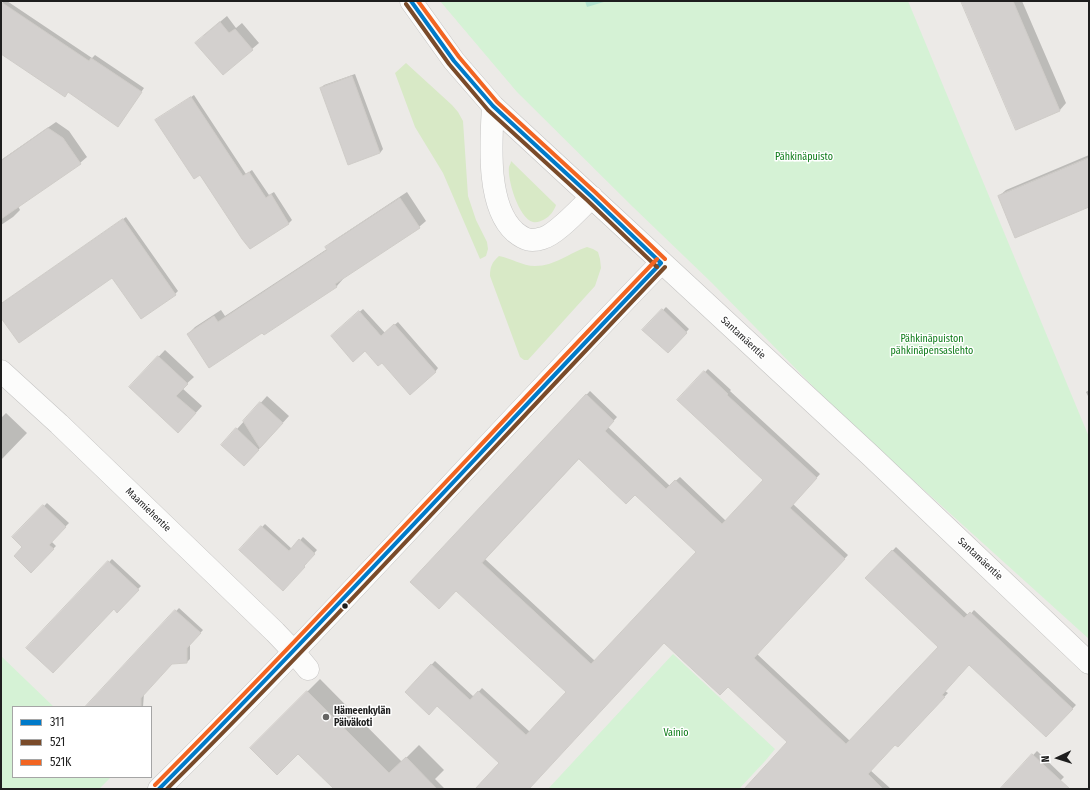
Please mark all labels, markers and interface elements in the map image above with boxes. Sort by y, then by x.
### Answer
park label: Pähkinäpuisto [775,151,833,163]
street label: Santamäentie [718,314,768,362]
park label: Pähkinäpuiston pähkinäpensaslehto [891,333,973,356]
street label: Maamiehentie [123,485,173,535]
street label: Santamäentie [955,535,1005,583]
unlabelled marker [340,601,350,611]
place label: Hämeenkylän Päiväkoti [334,705,391,728]
legend [12,706,152,778]
marker: Hämeenkylän Päiväkoti [321,712,331,722]
text: 311 [50,715,64,729]
park label: Vainio [663,727,689,739]
text: 521 [50,735,65,749]
north arrow [1038,738,1078,778]
text: 521K [50,755,71,769]
text: N [1039,755,1052,763]

